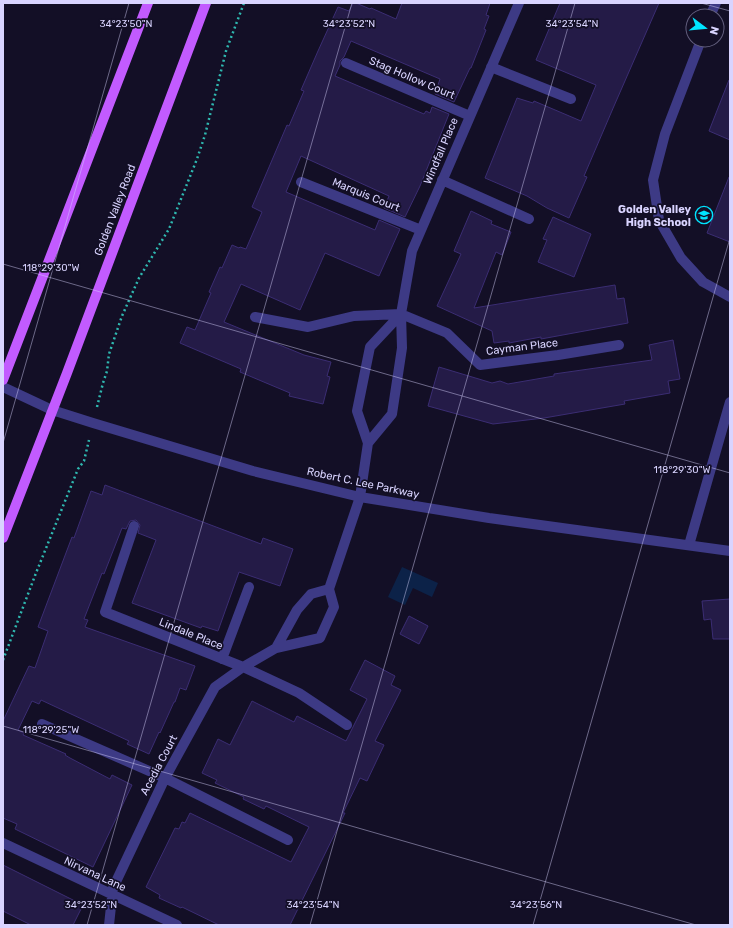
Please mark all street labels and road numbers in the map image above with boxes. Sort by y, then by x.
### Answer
street label: Stag Hollow Court [367,54,458,102]
street label: Windfall Place [421,116,461,186]
street label: Golden Valley Road [92,163,138,257]
street label: Marquis Court [330,176,402,215]
street label: Cayman Place [485,336,559,358]
street label: Robert C. Lee Parkway [306,465,420,501]
street label: Lindale Place [157,615,225,653]
street label: Acedia Court [138,732,181,797]
street label: Nirvana Lane [62,854,128,894]

